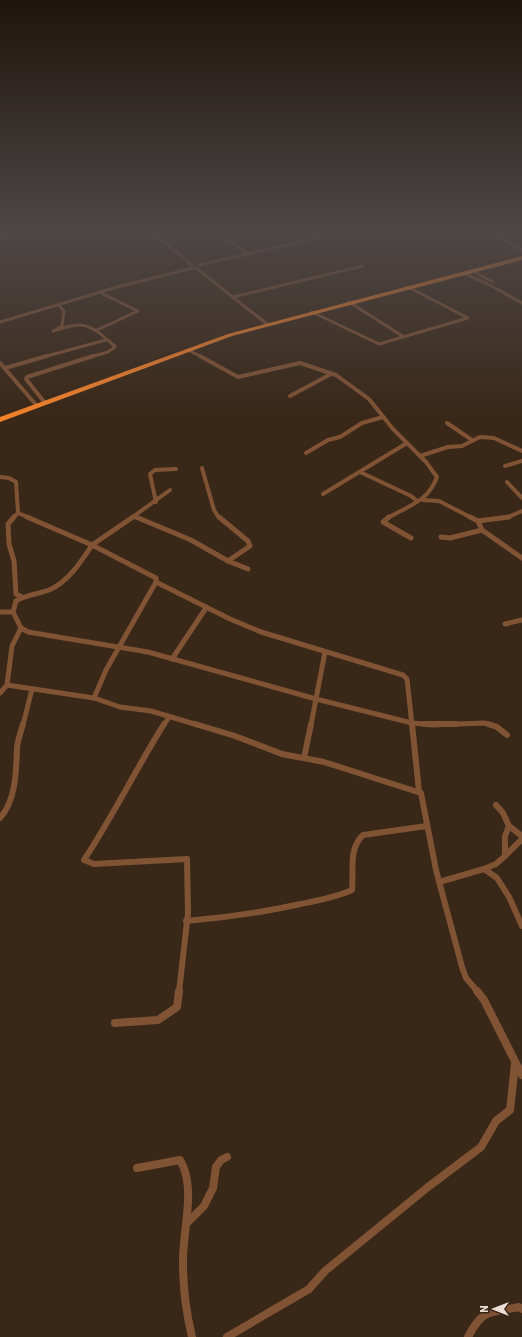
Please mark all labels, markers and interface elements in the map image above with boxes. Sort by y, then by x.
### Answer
north arrow [474,1289,514,1329]
text: N [477,1305,490,1313]

